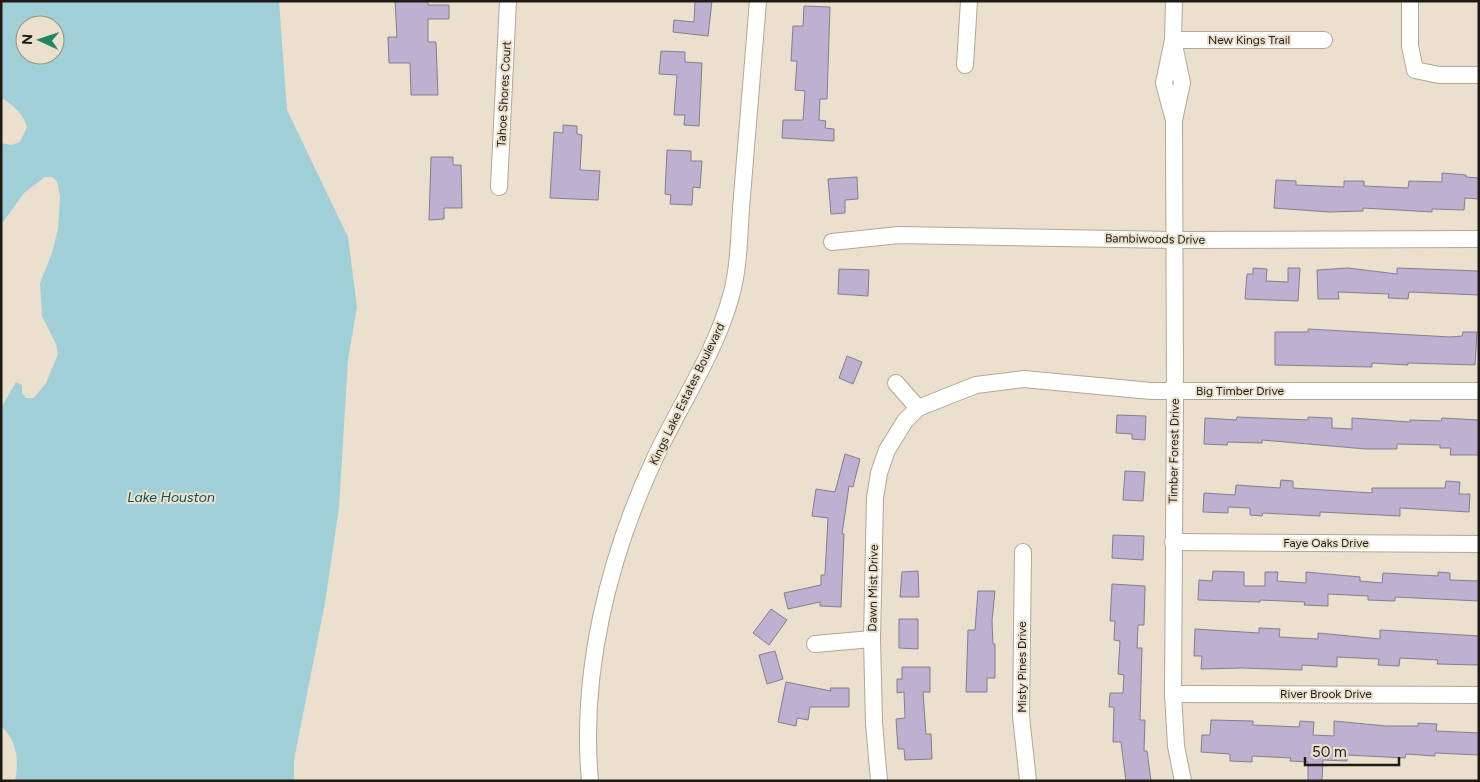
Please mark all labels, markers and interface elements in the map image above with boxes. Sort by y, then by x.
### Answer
north arrow [15,15,65,65]
text: N [19,33,36,45]
street label: New Kings Trail [1208,33,1290,47]
street label: Tahoe Shores Court [494,40,514,147]
street label: Bambiwoods Drive [1105,231,1206,247]
street label: Kings Lake Estates Boulevard [646,321,728,467]
street label: Big Timber Drive [1196,384,1284,398]
street label: Timber Forest Drive [1166,398,1182,504]
water label: Lake Houston [127,489,215,506]
street label: Faye Oaks Drive [1283,536,1369,550]
street label: Dawn Mist Drive [865,544,881,632]
street label: Misty Pines Drive [1015,621,1029,713]
street label: River Brook Drive [1280,687,1372,701]
scale bar [1305,734,1399,766]
text: 50 m [1312,743,1347,761]

